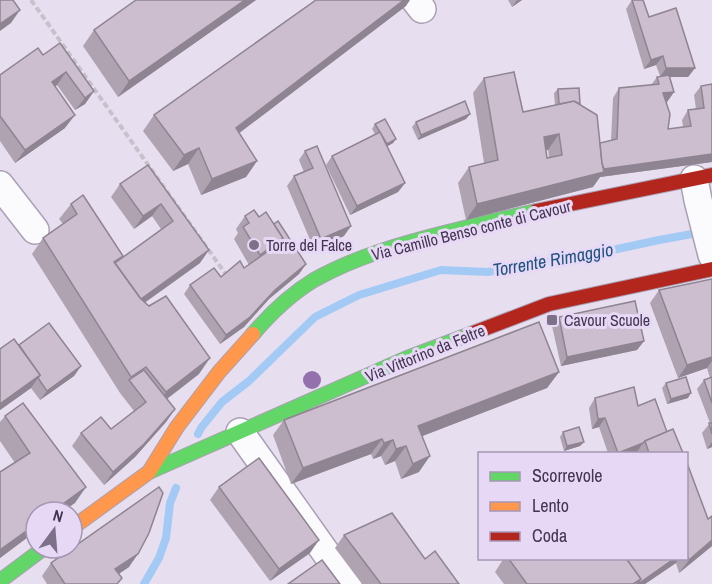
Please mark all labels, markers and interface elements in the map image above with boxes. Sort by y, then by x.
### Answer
street label: Via Camillo Benso conte di Cavour [369,194,574,265]
place label: Torre del Falce [266,234,352,256]
water label: Torrente Rimaggio [491,237,615,282]
marker: Torre del Falce [247,238,261,252]
place label: Cavour Scuole [564,309,650,331]
marker: Cavour Scuole [545,313,559,327]
street label: Via Vittorino da Feltre [362,319,488,387]
legend [478,452,688,560]
text: Scorrevole [532,463,603,488]
text: Lento [532,493,569,518]
north arrow [24,500,84,560]
text: N [51,504,66,527]
text: Coda [532,523,567,548]

